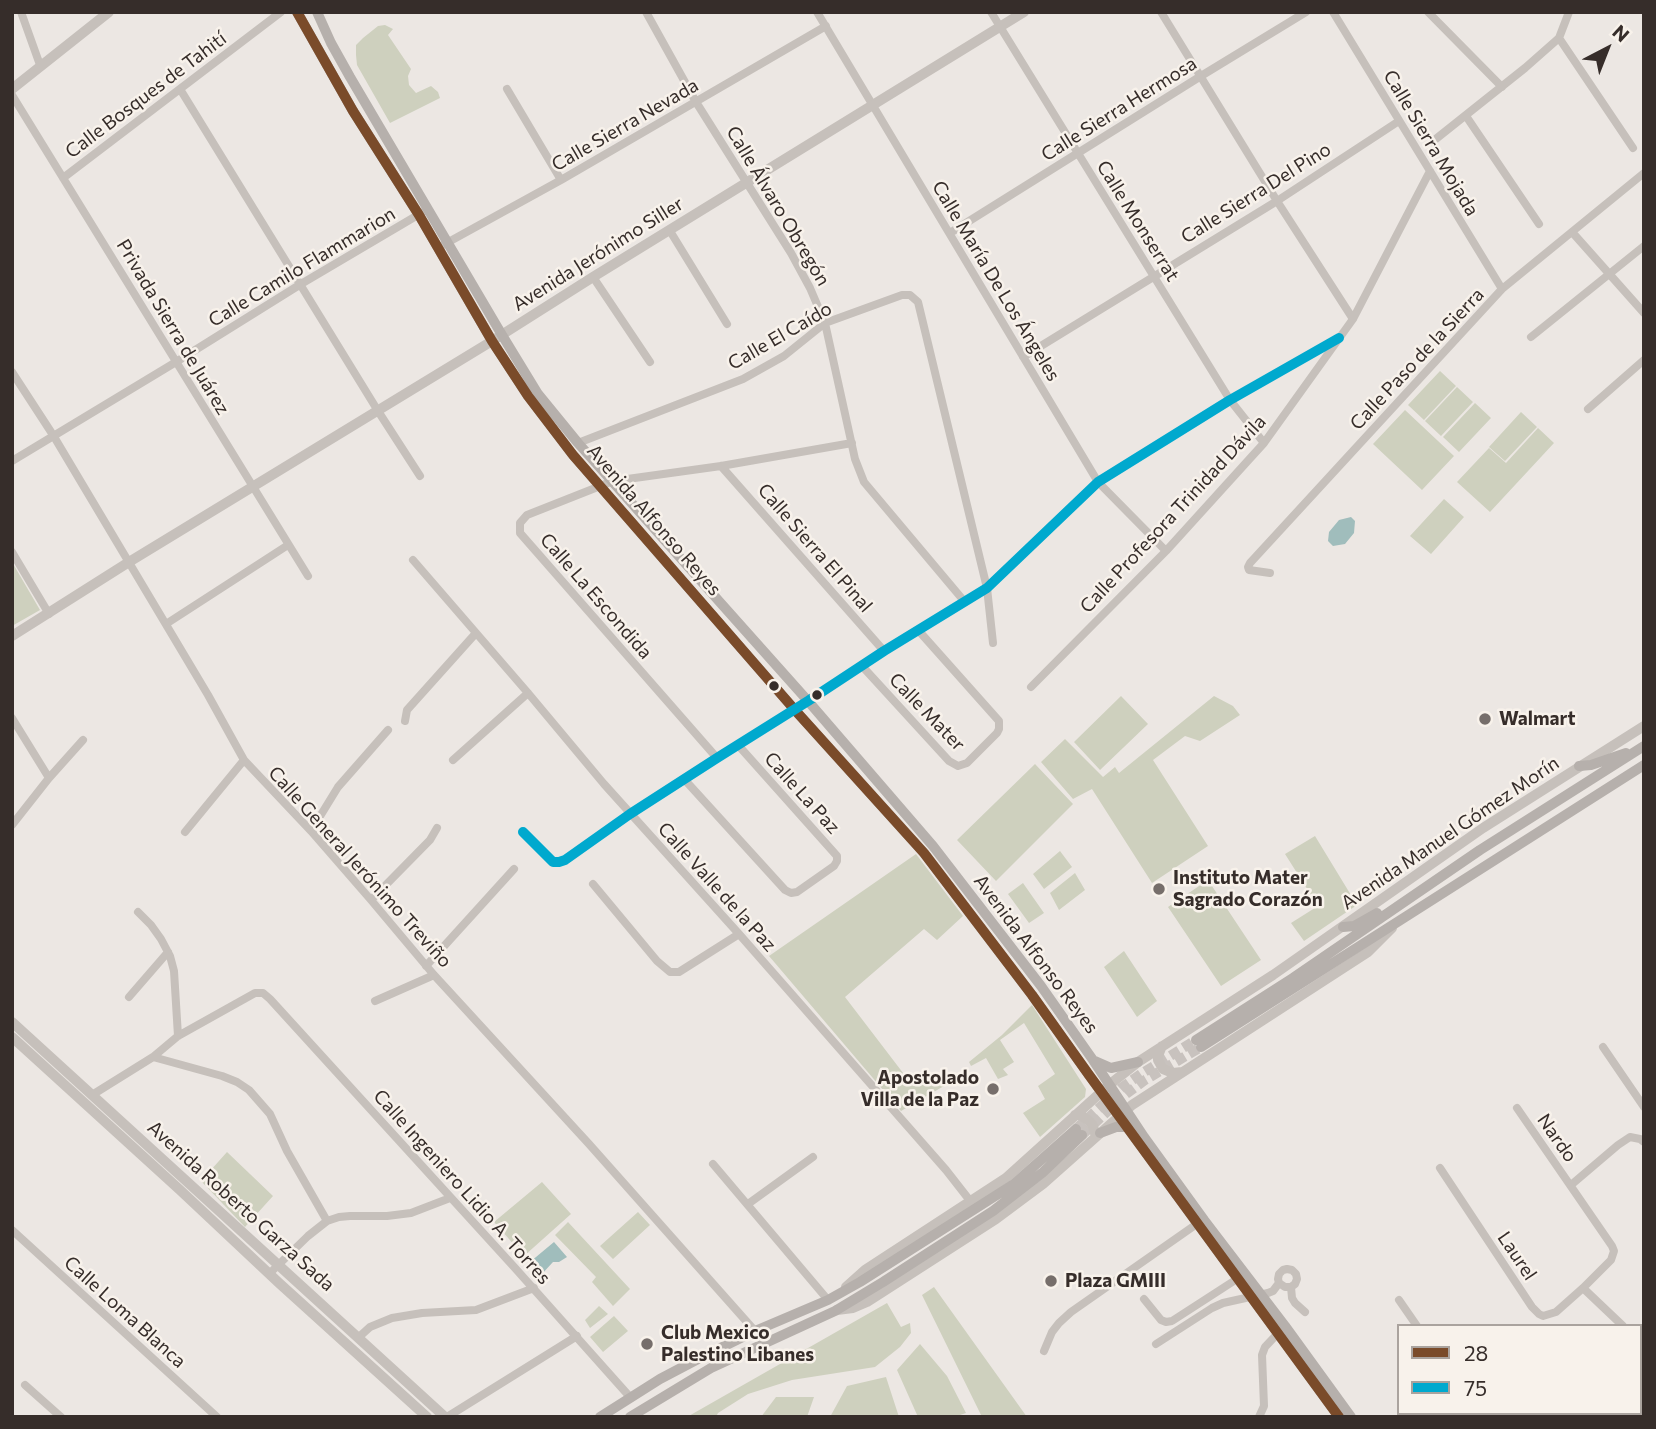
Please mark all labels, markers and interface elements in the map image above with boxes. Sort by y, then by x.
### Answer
north arrow [1572,14,1642,84]
text: N [1608,20,1634,46]
street label: Calle Bosques de Tahití [61,27,231,163]
street label: Calle Sierra Hermosa [1037,52,1201,166]
street label: Calle Sierra Mojada [1378,66,1484,220]
street label: Calle Sierra Nevada [548,74,702,176]
street label: Calle Álvaro Obregón [721,122,835,290]
street label: Calle Sierra Del Pino [1177,138,1335,248]
street label: Calle Monserrat [1092,156,1184,286]
street label: Calle María De Los Ángeles [927,177,1065,385]
street label: Avenida Jerónimo Siller [508,192,688,316]
street label: Calle Camilo Flammarion [204,202,400,332]
street label: Privada Sierra de Juárez [112,235,234,419]
street label: Calle Paso de la Sierra [1345,283,1489,435]
street label: Calle El Caído [724,297,836,375]
street label: Calle Profesora Trinidad Dávila [1075,410,1271,618]
street label: Avenida Alfonso Reyes [582,440,726,600]
street label: Calle Sierra El Pinal [753,479,877,617]
street label: Calle La Escondida [535,529,657,663]
street label: Calle Mater [884,668,970,756]
unlabelled marker [767,679,781,693]
unlabelled marker [810,688,824,702]
place label: Walmart [1499,708,1575,730]
marker: Walmart [1477,711,1493,727]
street label: Calle La Paz [759,747,845,839]
street label: Avenida Manuel Gómez Morín [1337,751,1563,915]
street label: Calle General Jerónimo Treviño [264,762,456,972]
street label: Calle Valle de la Paz [653,818,781,956]
place label: Instituto Mater Sagrado Corazón [1173,867,1323,911]
street label: Avenida Alfonso Reyes [969,870,1103,1038]
marker: Instituto Mater Sagrado Corazón [1151,881,1167,897]
place label: Apostolado Villa de la Paz [861,1067,979,1111]
marker: Apostolado Villa de la Paz [985,1081,1001,1097]
street label: Calle Ingeniero Lidio A. Torres [369,1085,555,1289]
street label: Nardo [1532,1109,1582,1167]
street label: Avenida Roberto Garza Sada [143,1116,339,1296]
street label: Laurel [1493,1227,1541,1285]
street label: Calle Loma Blanca [59,1251,191,1373]
place label: Plaza GMIII [1065,1270,1166,1292]
marker: Plaza GMIII [1043,1273,1059,1289]
place label: Club Mexico Palestino Libanes [661,1322,814,1366]
legend [1397,1324,1642,1415]
marker: Club Mexico Palestino Libanes [639,1336,655,1352]
text: 28 [1464,1340,1488,1365]
text: 75 [1464,1375,1487,1400]

